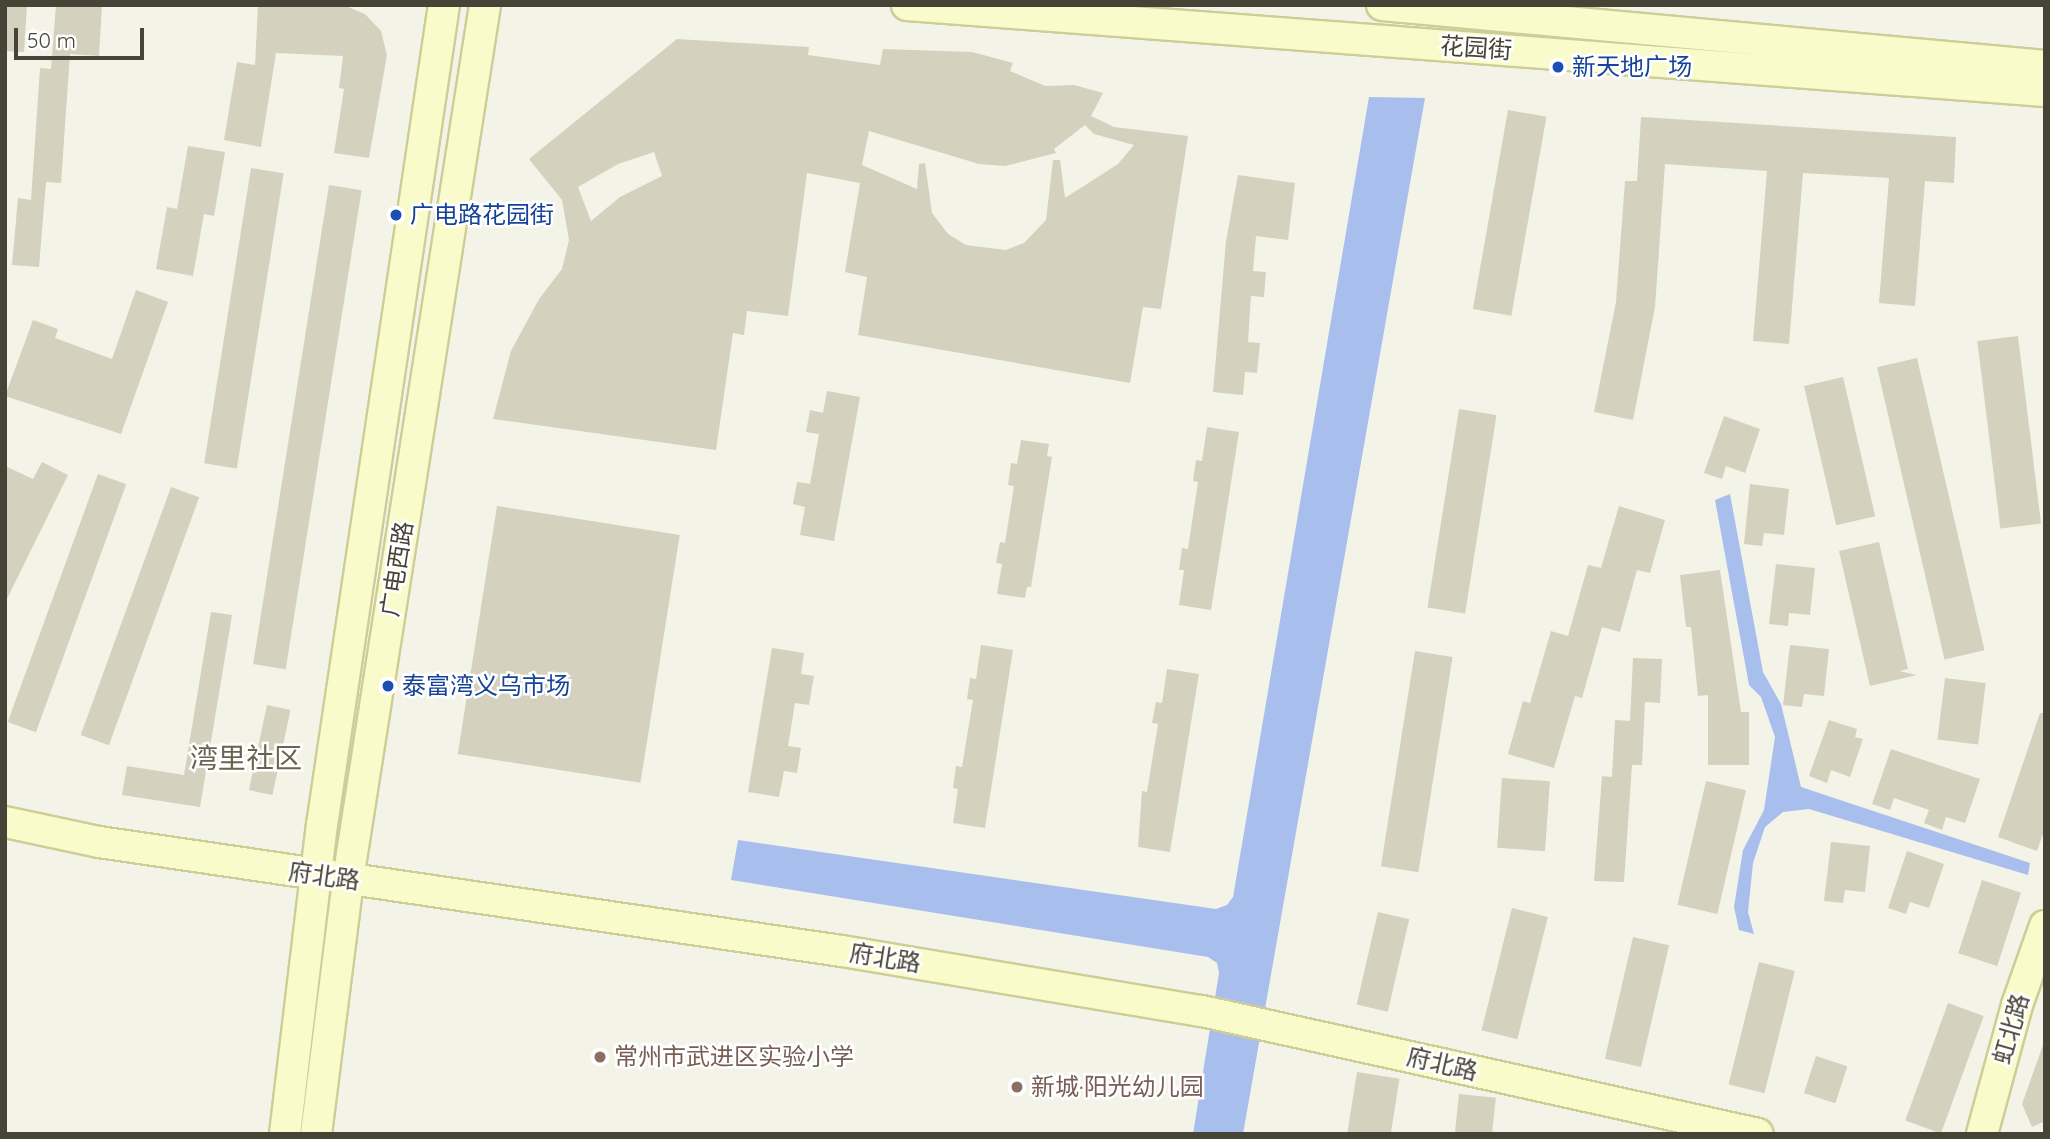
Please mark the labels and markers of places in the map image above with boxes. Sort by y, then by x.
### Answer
place label: 新天地广场 [1572,53,1692,81]
marker: 新天地广场 [1550,59,1566,75]
place label: 广电路花园街 [410,201,554,229]
marker: 广电路花园街 [388,207,404,223]
place label: 泰富湾义乌市场 [402,672,570,700]
marker: 泰富湾义乌市场 [380,678,396,694]
place label: 常州市武进区实验小学 [614,1043,854,1071]
marker: 常州市武进区实验小学 [592,1049,608,1065]
place label: 新城·阳光幼儿园 [1031,1073,1204,1101]
marker: 新城·阳光幼儿园 [1009,1079,1025,1095]

